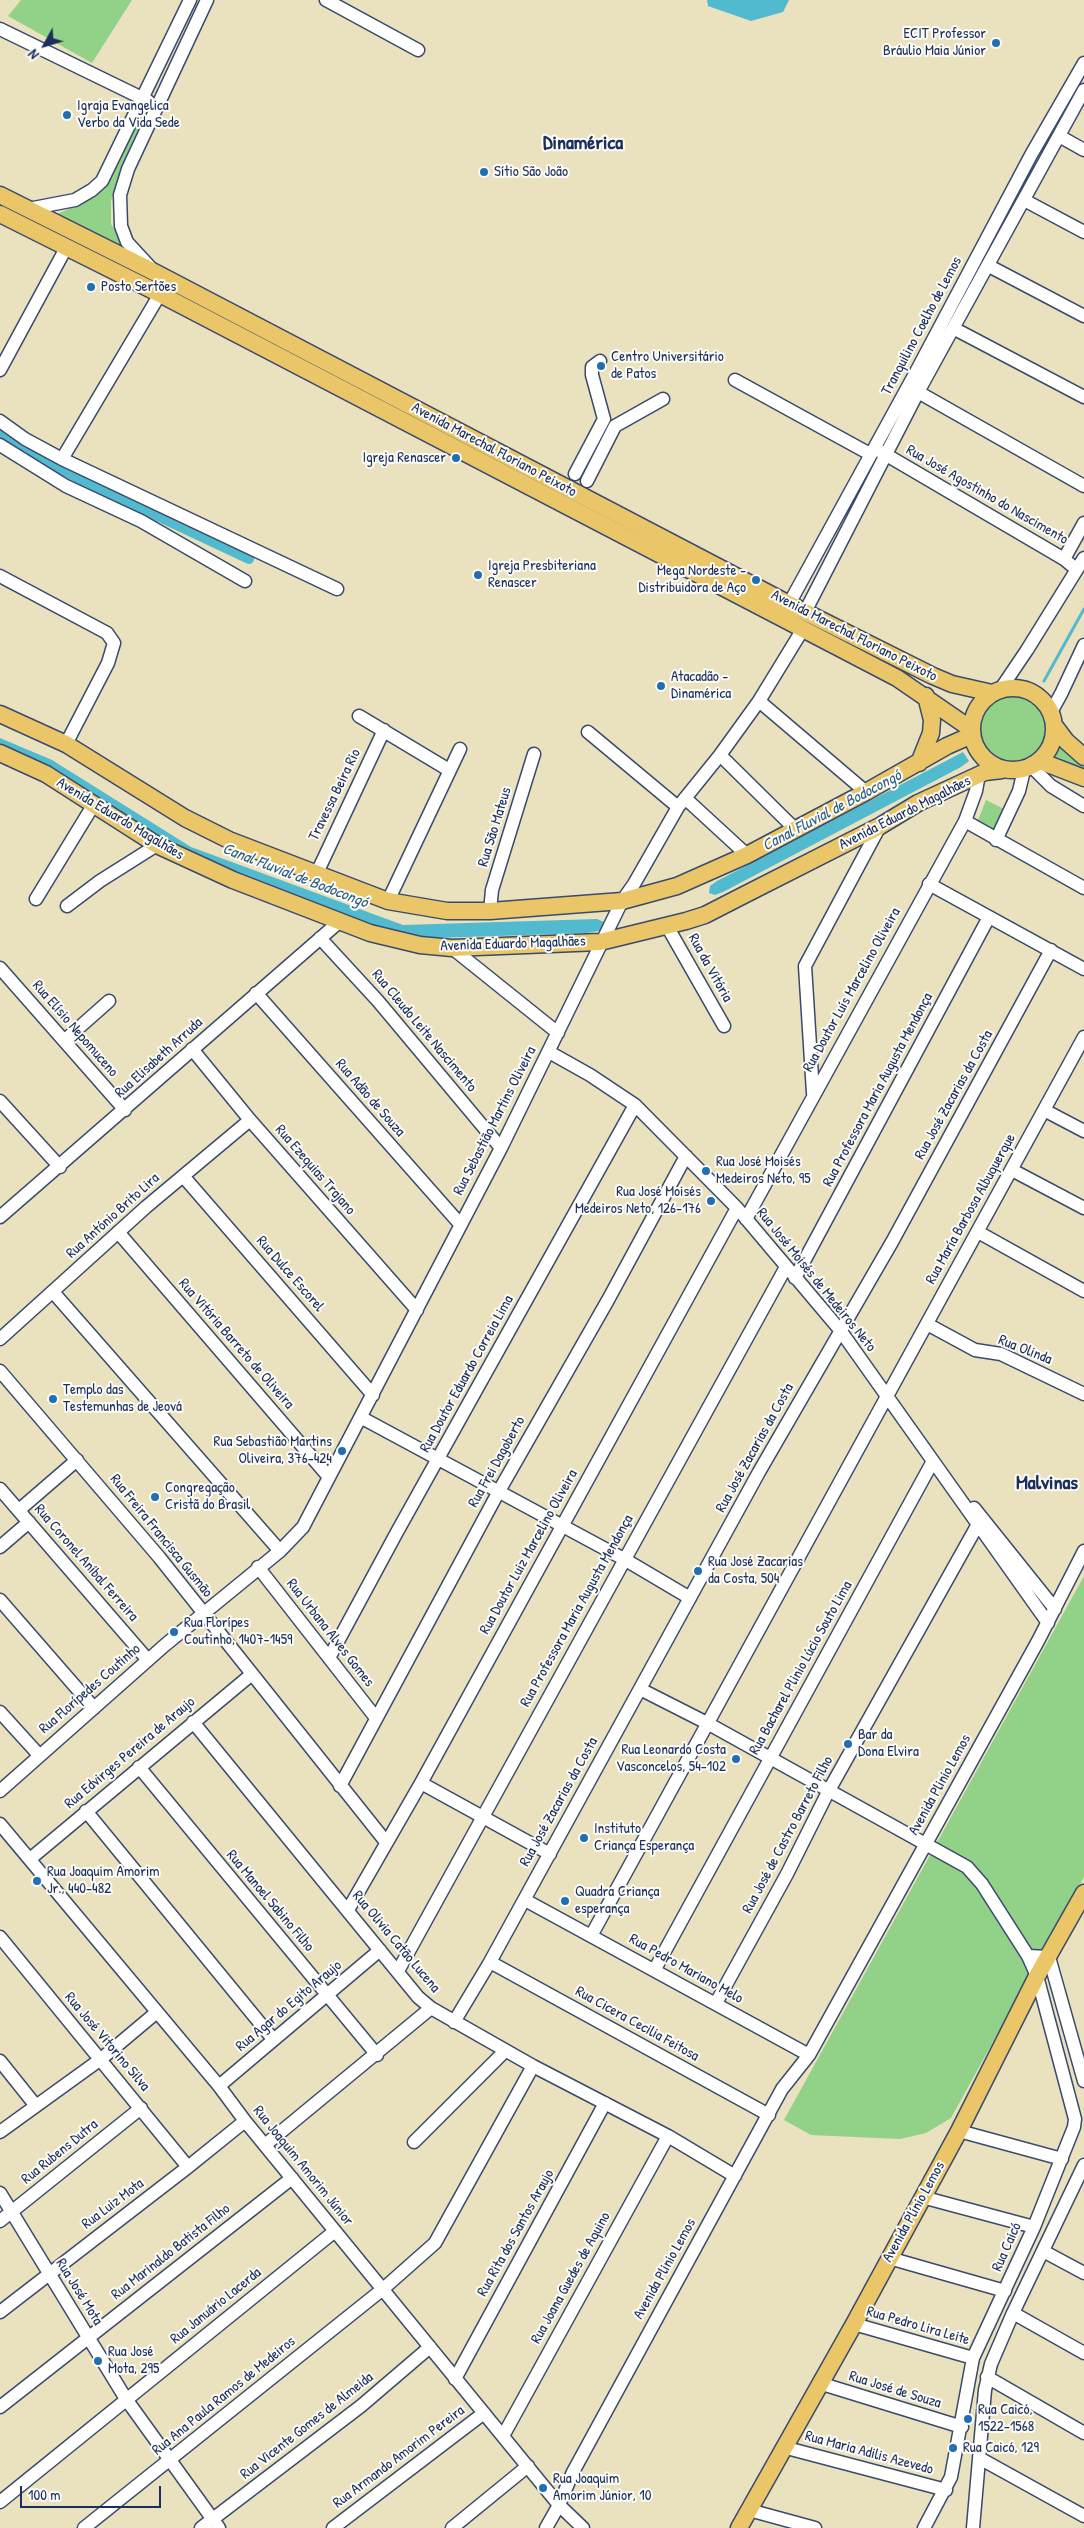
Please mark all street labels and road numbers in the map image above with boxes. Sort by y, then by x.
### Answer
street label: Tranquilino Coelho de Lemos [878,254,966,398]
street label: Avenida Marechal Floriano Peixoto [409,399,579,501]
street label: Rua José Agostinho do Nascimento [903,441,1071,549]
street label: Avenida Marechal Floriano Peixoto [768,586,940,686]
street label: Travessa Beira Rio [305,746,365,844]
street label: Avenida Eduardo Magalhães [836,772,974,854]
street label: Avenida Eduardo Magalhães [53,774,187,864]
street label: Rua São Mateus [474,785,516,869]
street label: Rua Doutor Luís Marcelino Oliveira [799,905,905,1075]
street label: Rua da Vitória [684,931,736,1005]
street label: Avenida Eduardo Magalhães [440,932,586,956]
street label: Rua Cleudo Leite Nascimento [368,966,480,1096]
street label: Rua Elísio Nepomuceno [28,977,122,1081]
street label: Rua Professora Maria Augusta Mendonça [819,990,937,1190]
street label: Rua Elisabeth Arruda [112,1014,206,1102]
street label: Rua José Zacarias da Costa [911,1027,997,1163]
street label: Rua Sebastião Martins Oliveira [450,1044,540,1198]
street label: Rua Adão de Souza [331,1055,409,1141]
street label: Rua Ezequias Trajano [271,1121,359,1219]
street label: Rua María Barbosa Albuquerque [922,1131,1020,1287]
street label: Rua António Brito Lira [63,1169,163,1263]
street label: Rua José Moisés de Medeiros Neto [752,1204,880,1356]
street label: Rua Dulce Escorel [252,1232,328,1316]
street label: Rua Vitória Barreto de Oliveira [174,1275,298,1413]
street label: Rua Doutor Eduardo Correia Lima [416,1292,518,1456]
street label: Rua Olinda [996,1331,1054,1369]
street label: Rua José Zacarias da Costa [712,1380,798,1516]
street label: Rua Frei Dagoberto [465,1413,529,1511]
street label: Rua Doutor Luiz Marcelino Oliveira [476,1467,582,1637]
street label: Rua Freira Francisca Gusmão [106,1471,216,1601]
street label: Rua Coronel Aníbal Ferreira [30,1501,142,1625]
street label: Rua Professora Maria Augusta Mendonça [517,1512,637,1710]
street label: Rua Urbana Alves Gomes [282,1575,378,1691]
street label: Rua Bacharel Plinio Lúcio Souto Lima [746,1578,856,1758]
street label: Rua Florípedes Coutinho [36,1640,144,1738]
street label: Rua Edvirges Pereira de Araujo [61,1693,199,1813]
street label: Avenida Plinio Lemos [905,1731,975,1839]
street label: Rua José Zacarias da Costa [516,1734,602,1870]
street label: Rua José de Castro Barreto Filho [739,1753,837,1917]
street label: Rua Manoel Sabino Filho [222,1847,318,1955]
street label: Rua Olivia Catão Lucena [348,1888,444,1996]
street label: Rua Pedro Mariano Melo [626,1930,746,2008]
street label: Rua Agar do Egito Araujo [232,1957,346,2055]
street label: Rua Cicera Cecilia Feitosa [572,1983,702,2065]
street label: Rua José Vitorino Silva [60,1989,154,2095]
street label: Rua Joaquim Amorim Júnior [249,2102,357,2230]
street label: Rua Rubens Dutra [18,2116,102,2188]
street label: Avenida Plínio Lemos [879,2158,949,2266]
street label: Rua Rita dos Santos Araujo [474,2166,558,2300]
street label: Rua Luiz Mota [78,2175,148,2233]
street label: Rua Marinaldo Batista Filho [108,2200,234,2304]
street label: Rua Joana Guedes de Aquino [527,2209,615,2347]
street label: Avenida Plinio Lemos [630,2215,700,2323]
street label: Rua Caicó [988,2220,1026,2274]
street label: Rua José Mota [52,2255,106,2329]
street label: Rua Januário Lacerda [167,2264,265,2348]
street label: Rua Pedro Lira Leite [864,2303,972,2349]
street label: Rua Ana Paula Ramos de Medeiros [149,2333,299,2459]
street label: Rua José de Souza [847,2367,943,2413]
street label: Rua Vicente Gomes de Almeida [237,2369,377,2483]
street label: Rua Armando Amorim Pereira [330,2402,468,2512]
street label: Rua Maria Adilis Azevedo [803,2427,935,2479]

